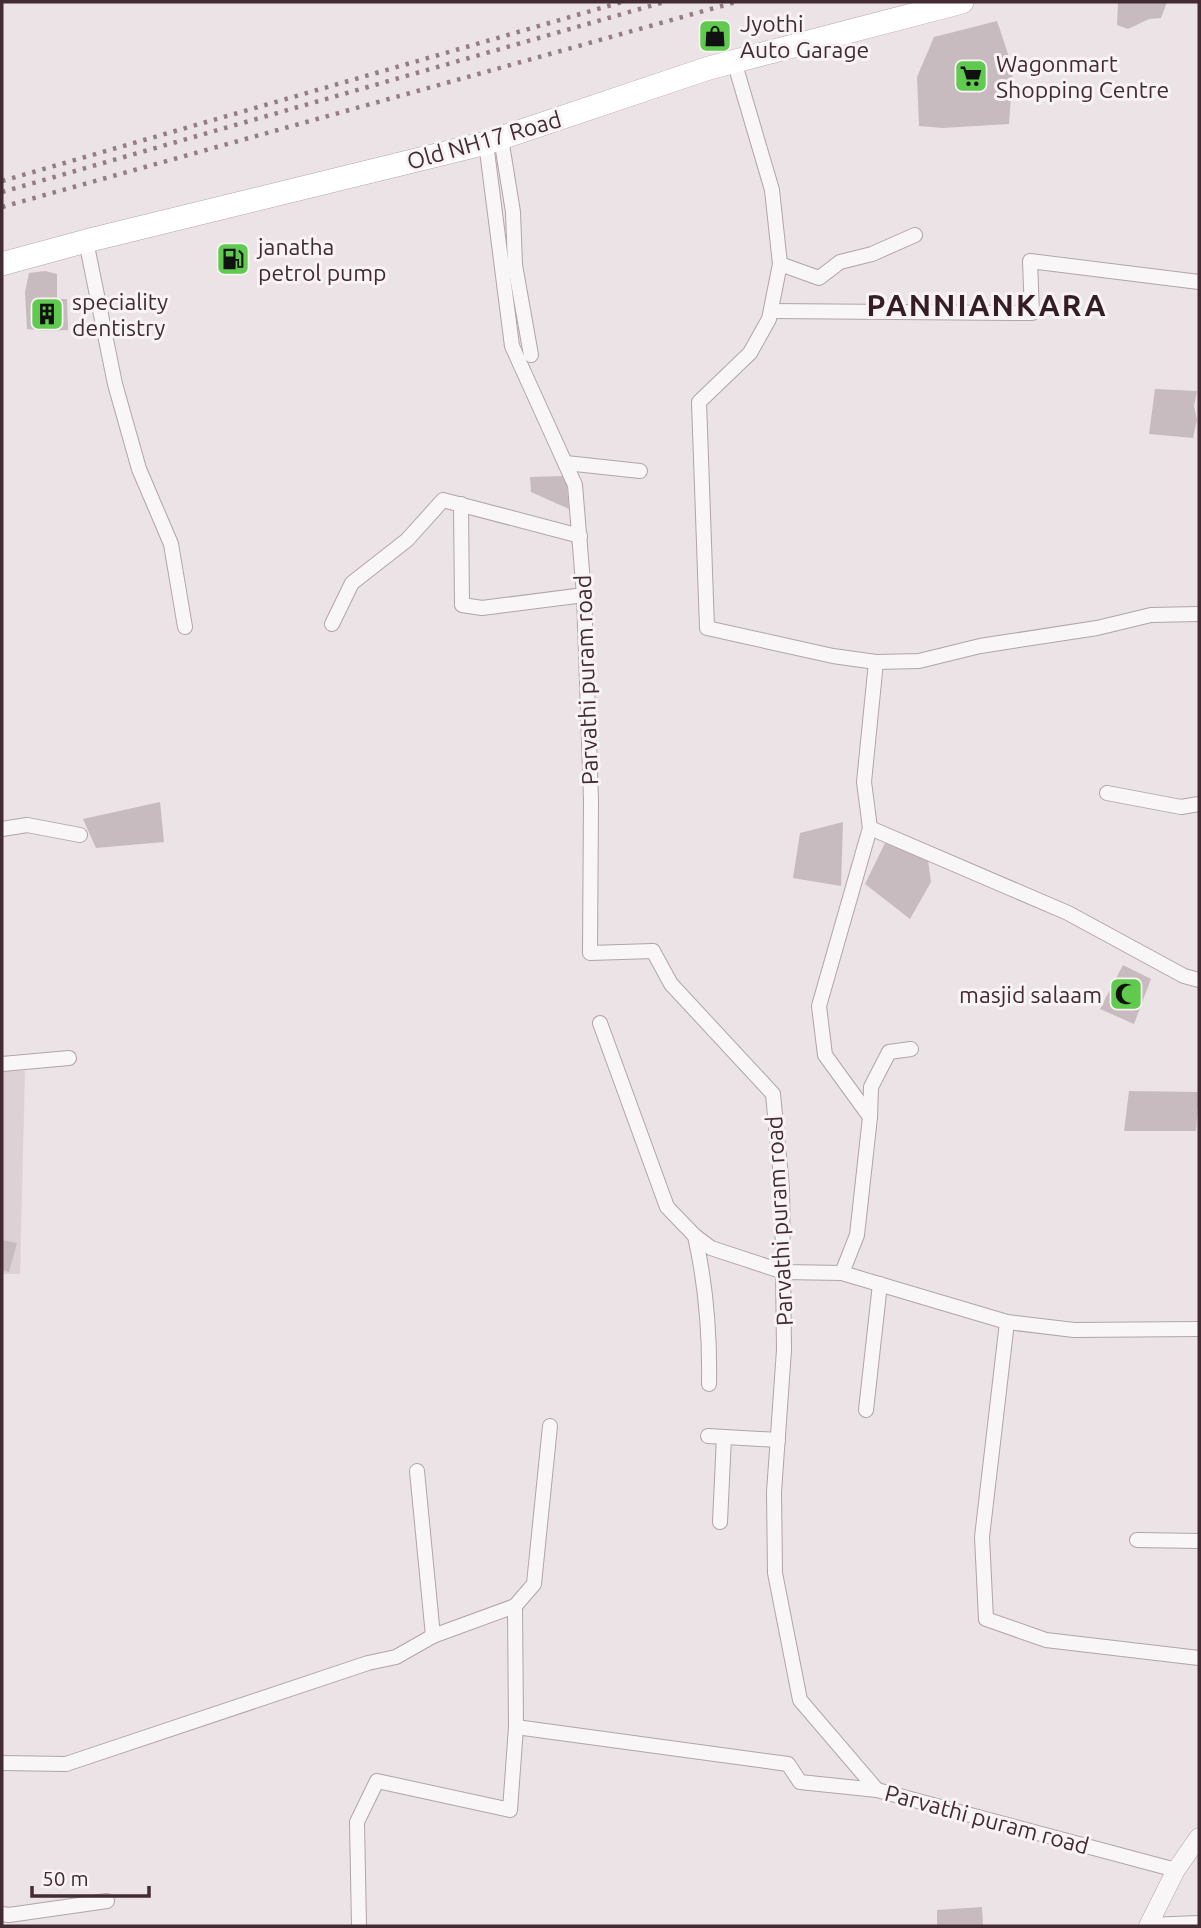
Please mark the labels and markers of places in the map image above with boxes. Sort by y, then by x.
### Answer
place label: Jyothi Auto Garage [740,11,869,62]
shop icon: Jyothi Auto Garage [696,17,734,55]
place label: Wagonmart Shopping Centre [996,51,1169,102]
supermarket icon: Wagonmart Shopping Centre [952,57,990,95]
place label: janatha petrol pump [256,234,387,285]
fuel station icon: janatha petrol pump [214,240,252,278]
place label: speciality dentistry [72,289,168,340]
building icon: speciality dentistry [28,295,66,333]
mosque icon: masjid salaam [1107,975,1145,1013]
place label: masjid salaam [959,982,1102,1007]

